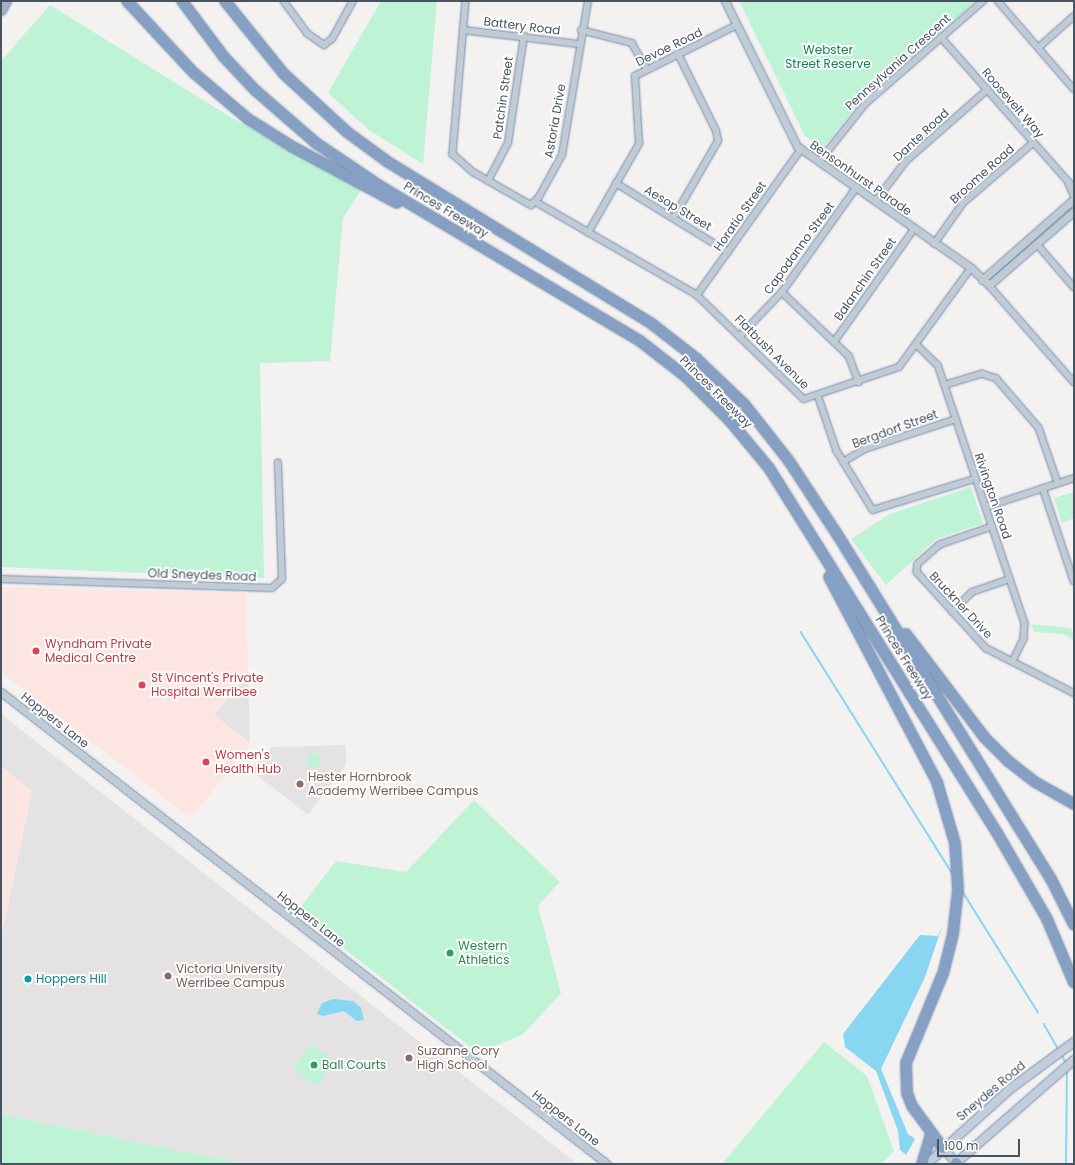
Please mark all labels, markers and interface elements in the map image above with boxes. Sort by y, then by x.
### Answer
street label: Pennsylvania Crescent [842,11,954,113]
street label: Battery Road [483,14,561,38]
street label: Devoe Road [633,25,705,69]
park label: Webster Street Reserve [785,43,871,71]
street label: Patchin Street [490,56,516,140]
street label: Roosevelt Way [979,65,1047,141]
street label: Astoria Drive [541,83,569,159]
street label: Dante Road [890,106,952,164]
street label: Bensonhurst Parade [807,137,915,219]
street label: Broome Road [947,141,1017,207]
street label: Horatio Street [711,178,769,254]
street label: Princes Freeway [401,179,491,241]
street label: Aesop Street [642,182,714,234]
street label: Capodanno Street [761,199,837,297]
street label: Balanchin Street [831,235,899,323]
street label: Flatbush Avenue [732,312,812,392]
street label: Princes Freeway [677,353,755,431]
street label: Bergdorf Street [850,407,940,451]
street label: Rivington Road [972,451,1014,541]
street label: Old Sneydes Road [147,566,257,584]
street label: Bruckner Drive [926,569,996,641]
street label: Princes Freeway [872,613,936,703]
place label: Wyndham Private Medical Centre [45,637,152,665]
marker: Wyndham Private Medical Centre [30,645,42,657]
place label: St Vincent's Private Hospital Werribee [151,671,264,699]
marker: St Vincent's Private Hospital Werribee [136,679,148,691]
street label: Hoppers Lane [18,689,92,751]
place label: Women's Health Hub [215,748,281,776]
marker: Women's Health Hub [200,756,212,768]
place label: Hester Hornbrook Academy Werribee Campus [308,770,478,798]
marker: Hester Hornbrook Academy Werribee Campus [295,779,305,789]
street label: Hoppers Lane [274,888,348,950]
place label: Western Athletics [458,939,509,967]
marker: Western Athletics [445,948,455,958]
place label: Victoria University Werribee Campus [176,962,285,990]
marker: Victoria University Werribee Campus [163,971,173,981]
place label: Hoppers Hill [36,972,107,986]
marker: Hoppers Hill [23,974,33,984]
place label: Suzanne Cory High School [417,1044,499,1072]
marker: Suzanne Cory High School [404,1053,414,1063]
place label: Ball Courts [322,1058,386,1072]
street label: Sneydes Road [954,1058,1028,1124]
marker: Ball Courts [309,1060,319,1070]
street label: Hoppers Lane [529,1087,603,1149]
scale bar [939,1131,1022,1157]
text: 100 m [944,1137,978,1154]

